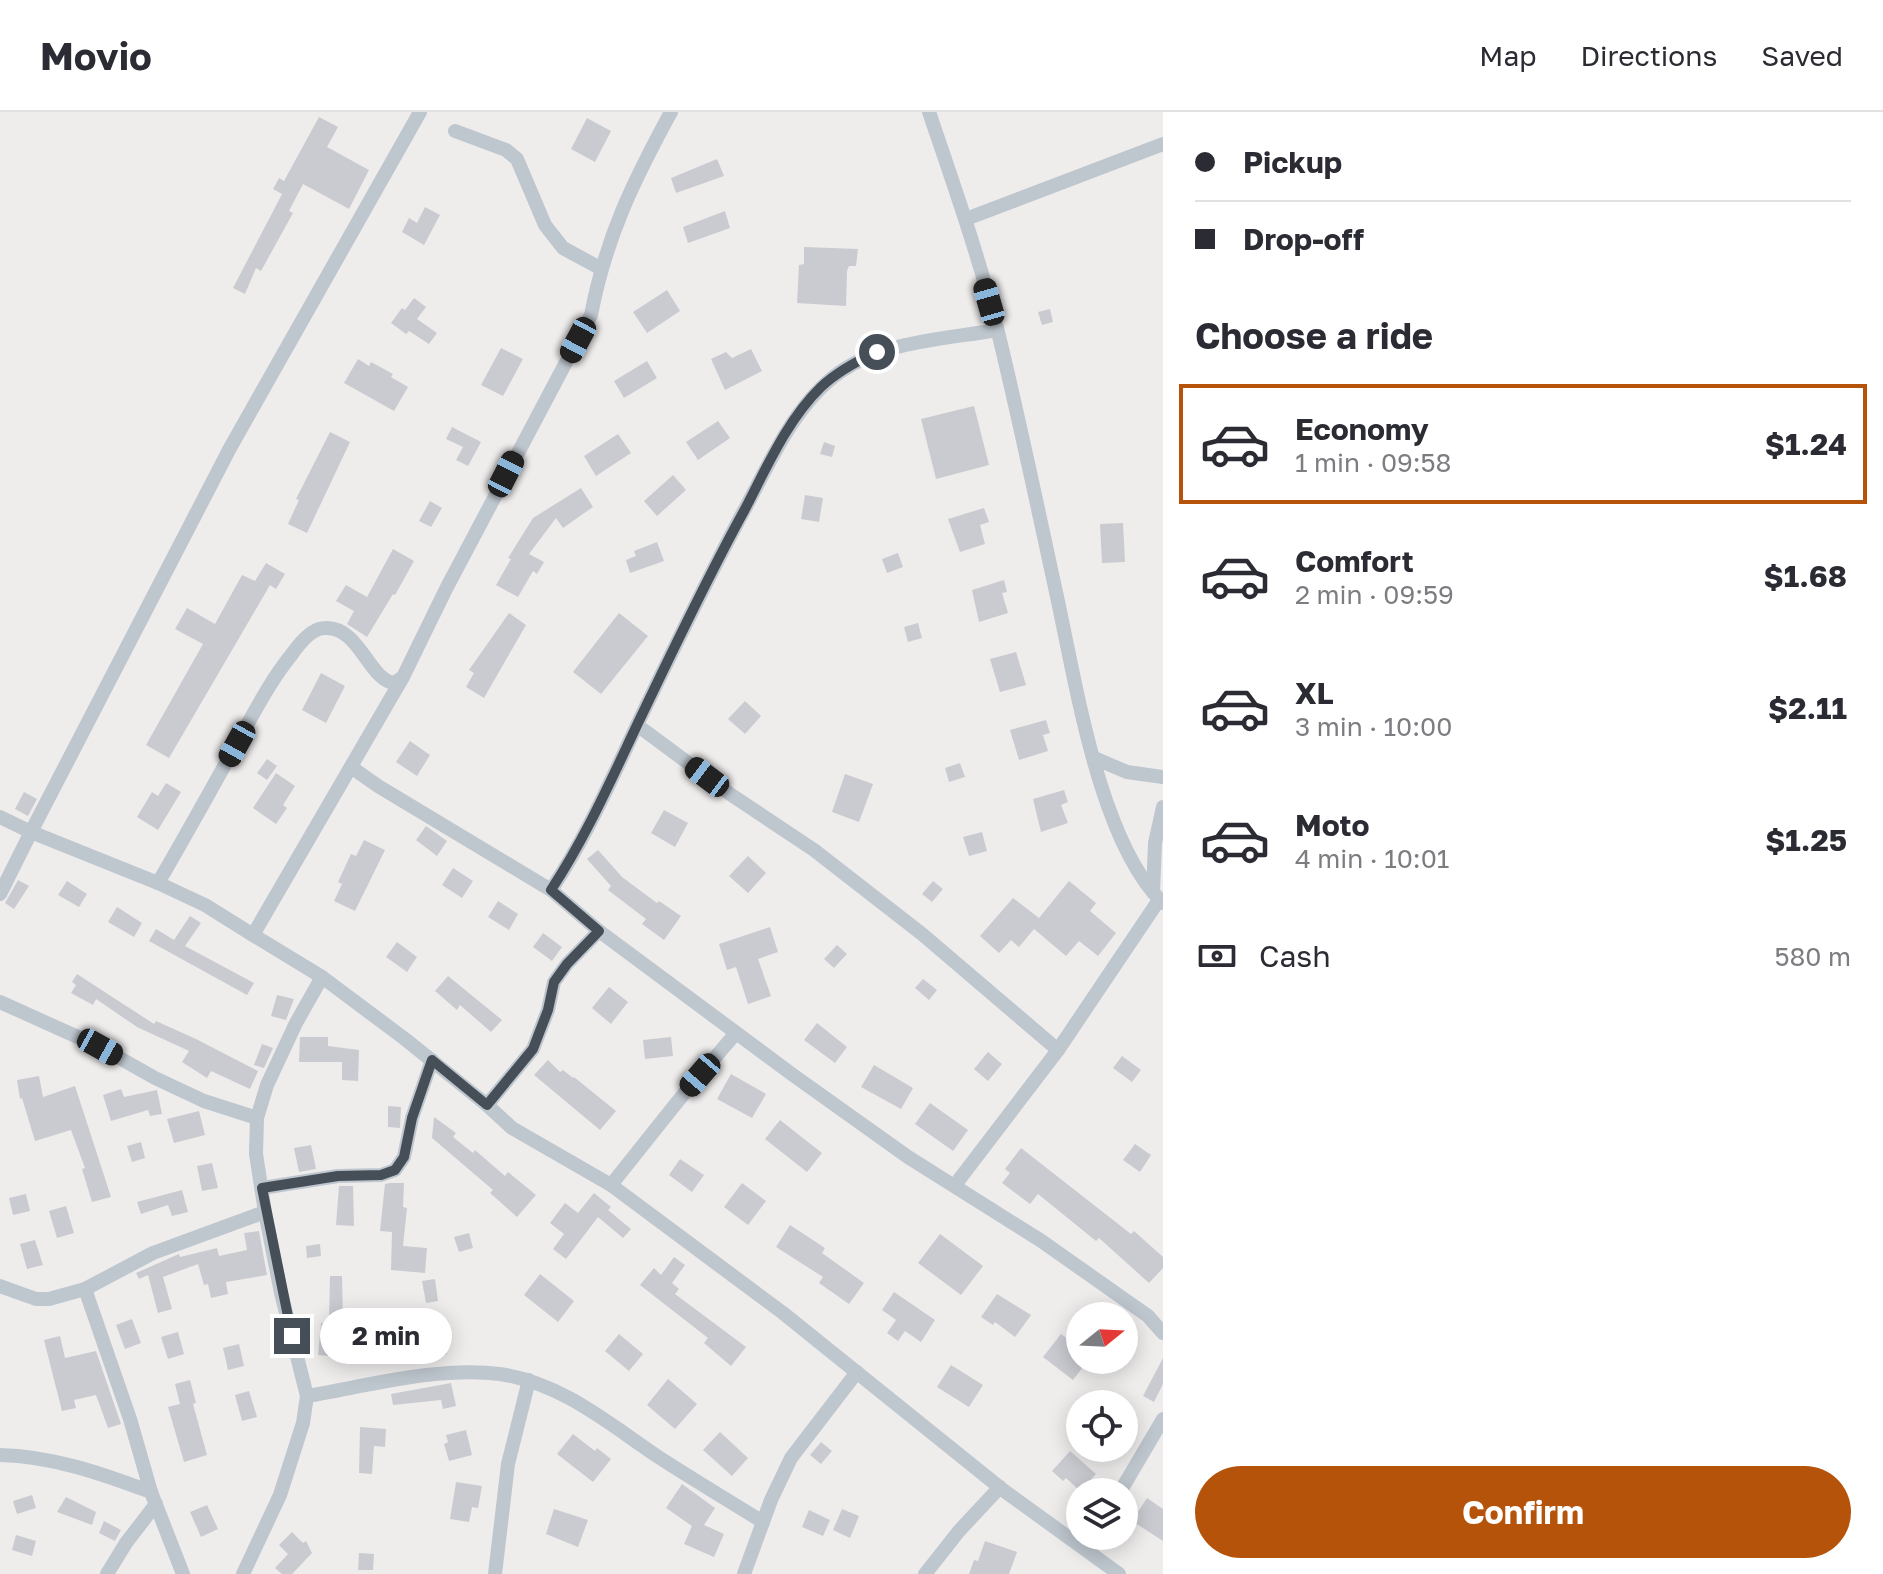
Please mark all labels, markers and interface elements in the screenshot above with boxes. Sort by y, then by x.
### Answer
text: Movio [40,33,152,78]
text: Map [1479,39,1536,72]
text: Directions [1580,39,1717,72]
text: Saved [1761,39,1843,72]
text: Pickup [1243,144,1342,180]
text: Drop-off [1243,221,1364,257]
car [971,276,1007,328]
car [556,313,600,367]
text: Choose a ride [1195,314,1433,357]
route start [859,334,895,370]
icon: car [1199,408,1271,480]
text: Economy [1295,411,1429,447]
text: $1.24 [1765,426,1847,462]
car [484,447,528,501]
text: 1 min · 09:58 [1295,447,1451,478]
icon: car [1199,540,1271,612]
text: Comfort [1295,543,1414,579]
text: $1.68 [1764,558,1847,594]
text: 2 min · 09:59 [1295,579,1454,610]
icon: car [1199,672,1271,744]
text: XL [1295,675,1334,711]
text: $2.11 [1768,690,1847,726]
text: 3 min · 10:00 [1295,711,1452,742]
car [215,717,259,771]
car [681,753,733,801]
icon: car [1199,804,1271,876]
text: Moto [1295,807,1370,843]
text: $1.25 [1765,822,1847,858]
text: 4 min · 10:01 [1295,843,1449,874]
icon: cash [1195,934,1239,978]
text: Cash [1259,938,1331,974]
text: 580 m [1774,941,1851,972]
car [73,1025,127,1069]
car [675,1049,725,1101]
north arrow [1066,1302,1138,1374]
map controls [1066,1302,1138,1550]
callout: 2 min [320,1308,452,1364]
route end [274,1318,310,1354]
text: 2 min [352,1320,420,1351]
button: locate [1066,1390,1138,1462]
button: Confirm [1195,1466,1851,1558]
button: layers [1066,1478,1138,1550]

